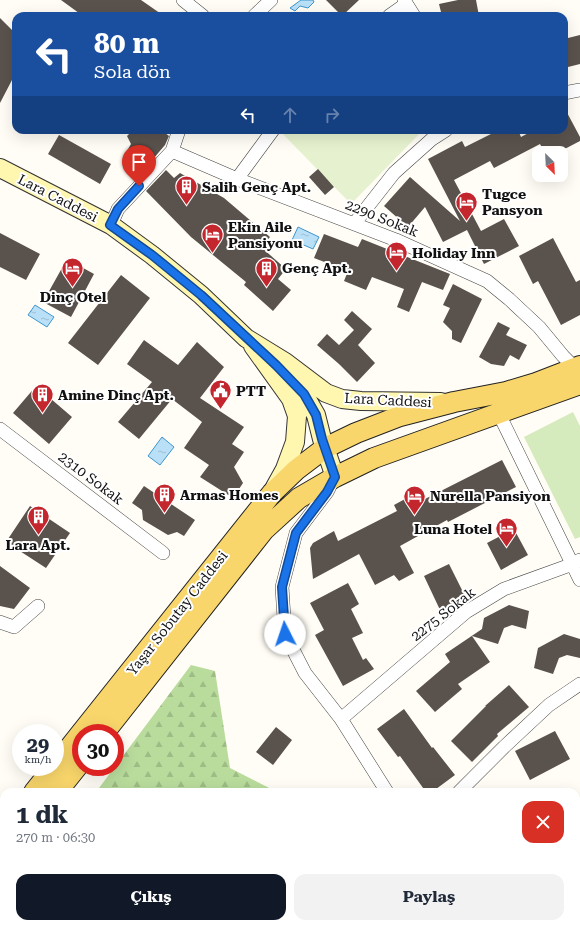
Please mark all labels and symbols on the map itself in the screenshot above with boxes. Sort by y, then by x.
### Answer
pin [122,145,156,186]
north arrow [532,146,568,182]
street label: Lara Caddesi [15,171,101,225]
building icon: Salih Genç Apt. [174,174,200,207]
place label: Salih Genç Apt. [202,179,311,195]
place label: Tugce Pansyon [482,186,543,218]
hotel icon: Tugce Pansyon [454,189,480,222]
street label: 2290 Sokak [343,196,421,240]
place label: Ekin Aile Pansiyonu [228,219,303,251]
hotel icon: Ekin Aile Pansiyonu [200,222,226,255]
hotel icon: Holiday Inn [384,240,410,273]
place label: Holiday Inn [412,245,496,261]
building icon: Genç Apt. [254,255,280,288]
hotel icon: Dinç Otel [60,256,86,289]
place label: Genç Apt. [282,260,352,276]
place label: Dinç Otel [40,289,107,305]
public building icon: PTT [208,378,234,411]
building icon: Amine Dinç Apt. [29,382,55,415]
place label: PTT [236,383,266,399]
place label: Amine Dinç Apt. [58,387,174,403]
street label: Lara Caddesi [344,390,433,410]
street label: 2310 Sokak [55,448,127,508]
building icon: Armas Homes [152,482,178,515]
hotel icon: Nurella Pansiyon [402,483,428,516]
place label: Armas Homes [180,487,279,503]
place label: Nurella Pansiyon [430,488,551,504]
building icon: Lara Apt. [25,504,51,537]
hotel icon: Luna Hotel [494,516,520,549]
place label: Luna Hotel [414,521,492,537]
place label: Lara Apt. [6,537,70,553]
street label: Yaşar Sobutay Caddesi [124,547,231,678]
street label: 2275 Sokak [408,584,478,644]
position arrow [264,613,306,655]
speed limit sign: 30 [72,724,124,776]

